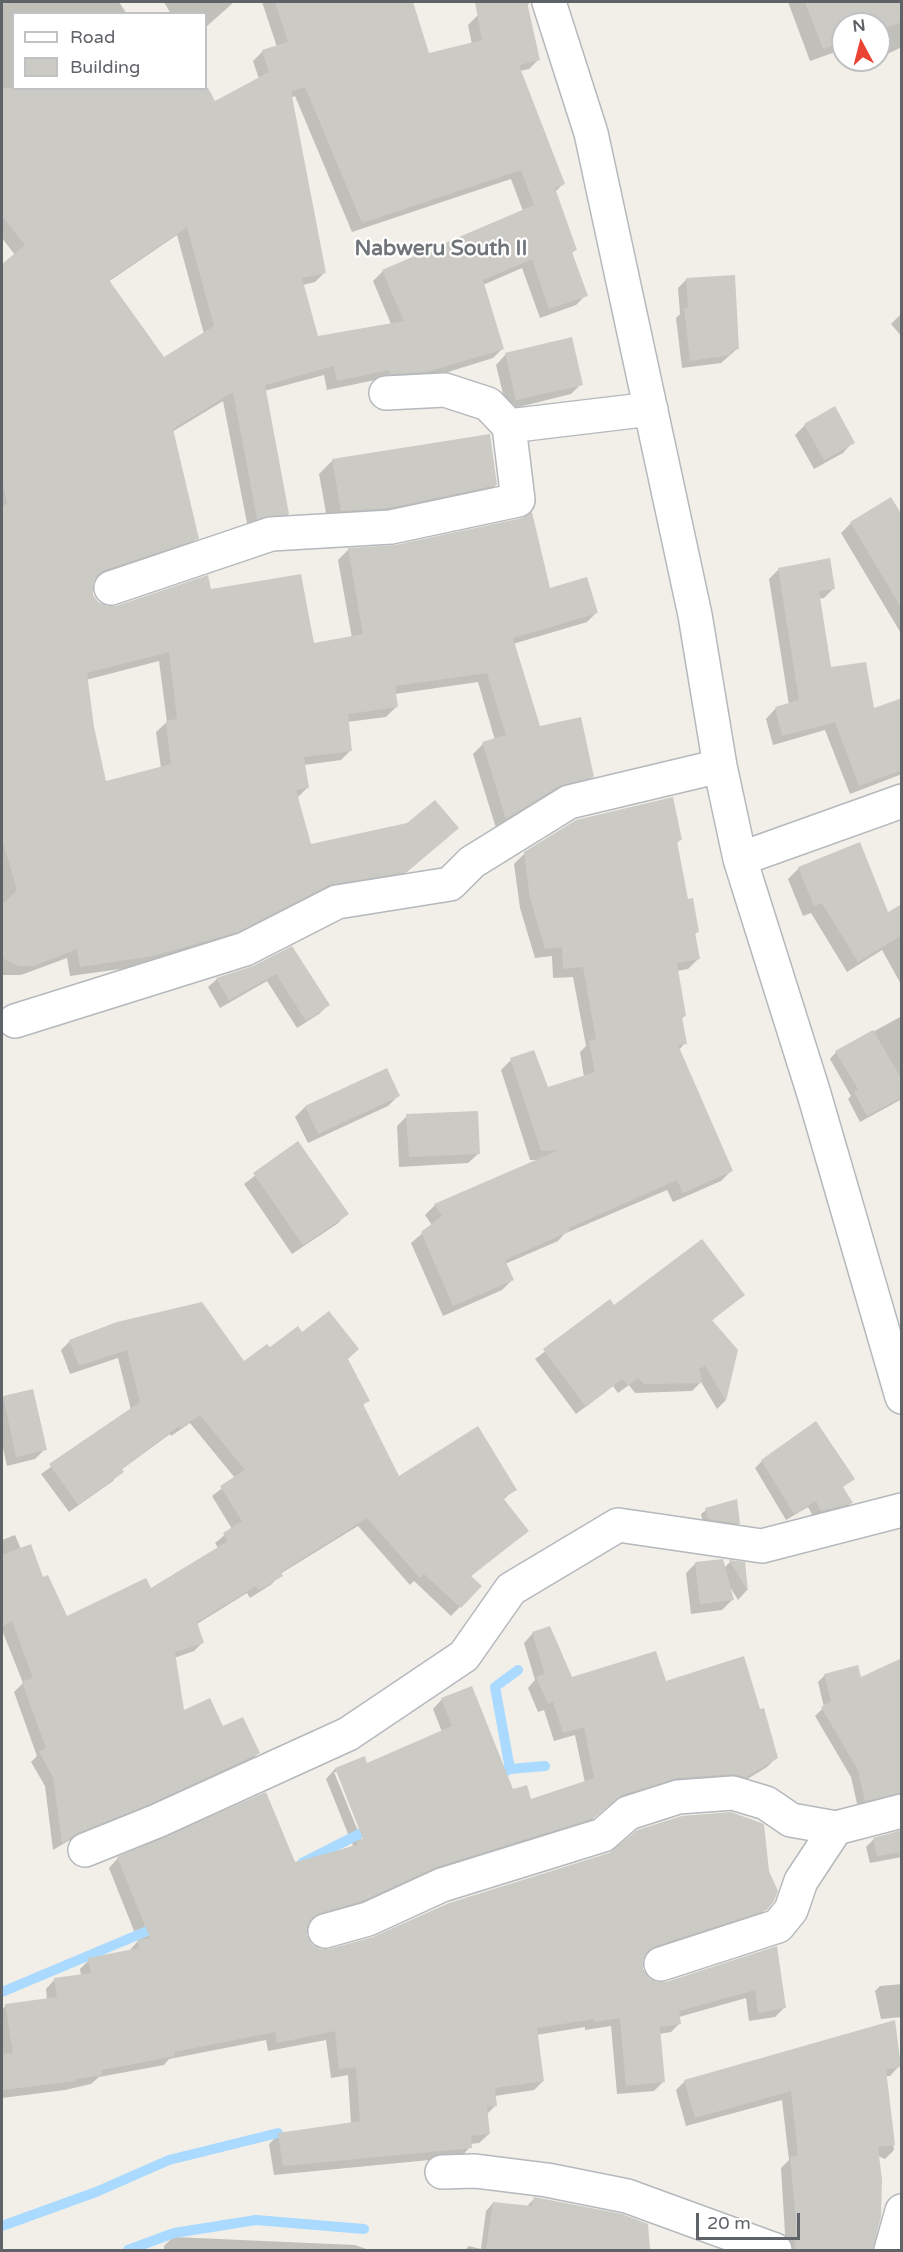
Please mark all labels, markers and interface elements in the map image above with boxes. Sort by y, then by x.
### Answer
legend [12,12,207,90]
north arrow [831,12,891,72]
text: N [851,15,867,37]
text: Road [70,26,115,48]
text: Building [70,56,140,78]
district label: Nabweru South II [354,236,528,262]
scale bar [699,2201,802,2239]
text: 20 m [707,2212,751,2234]

